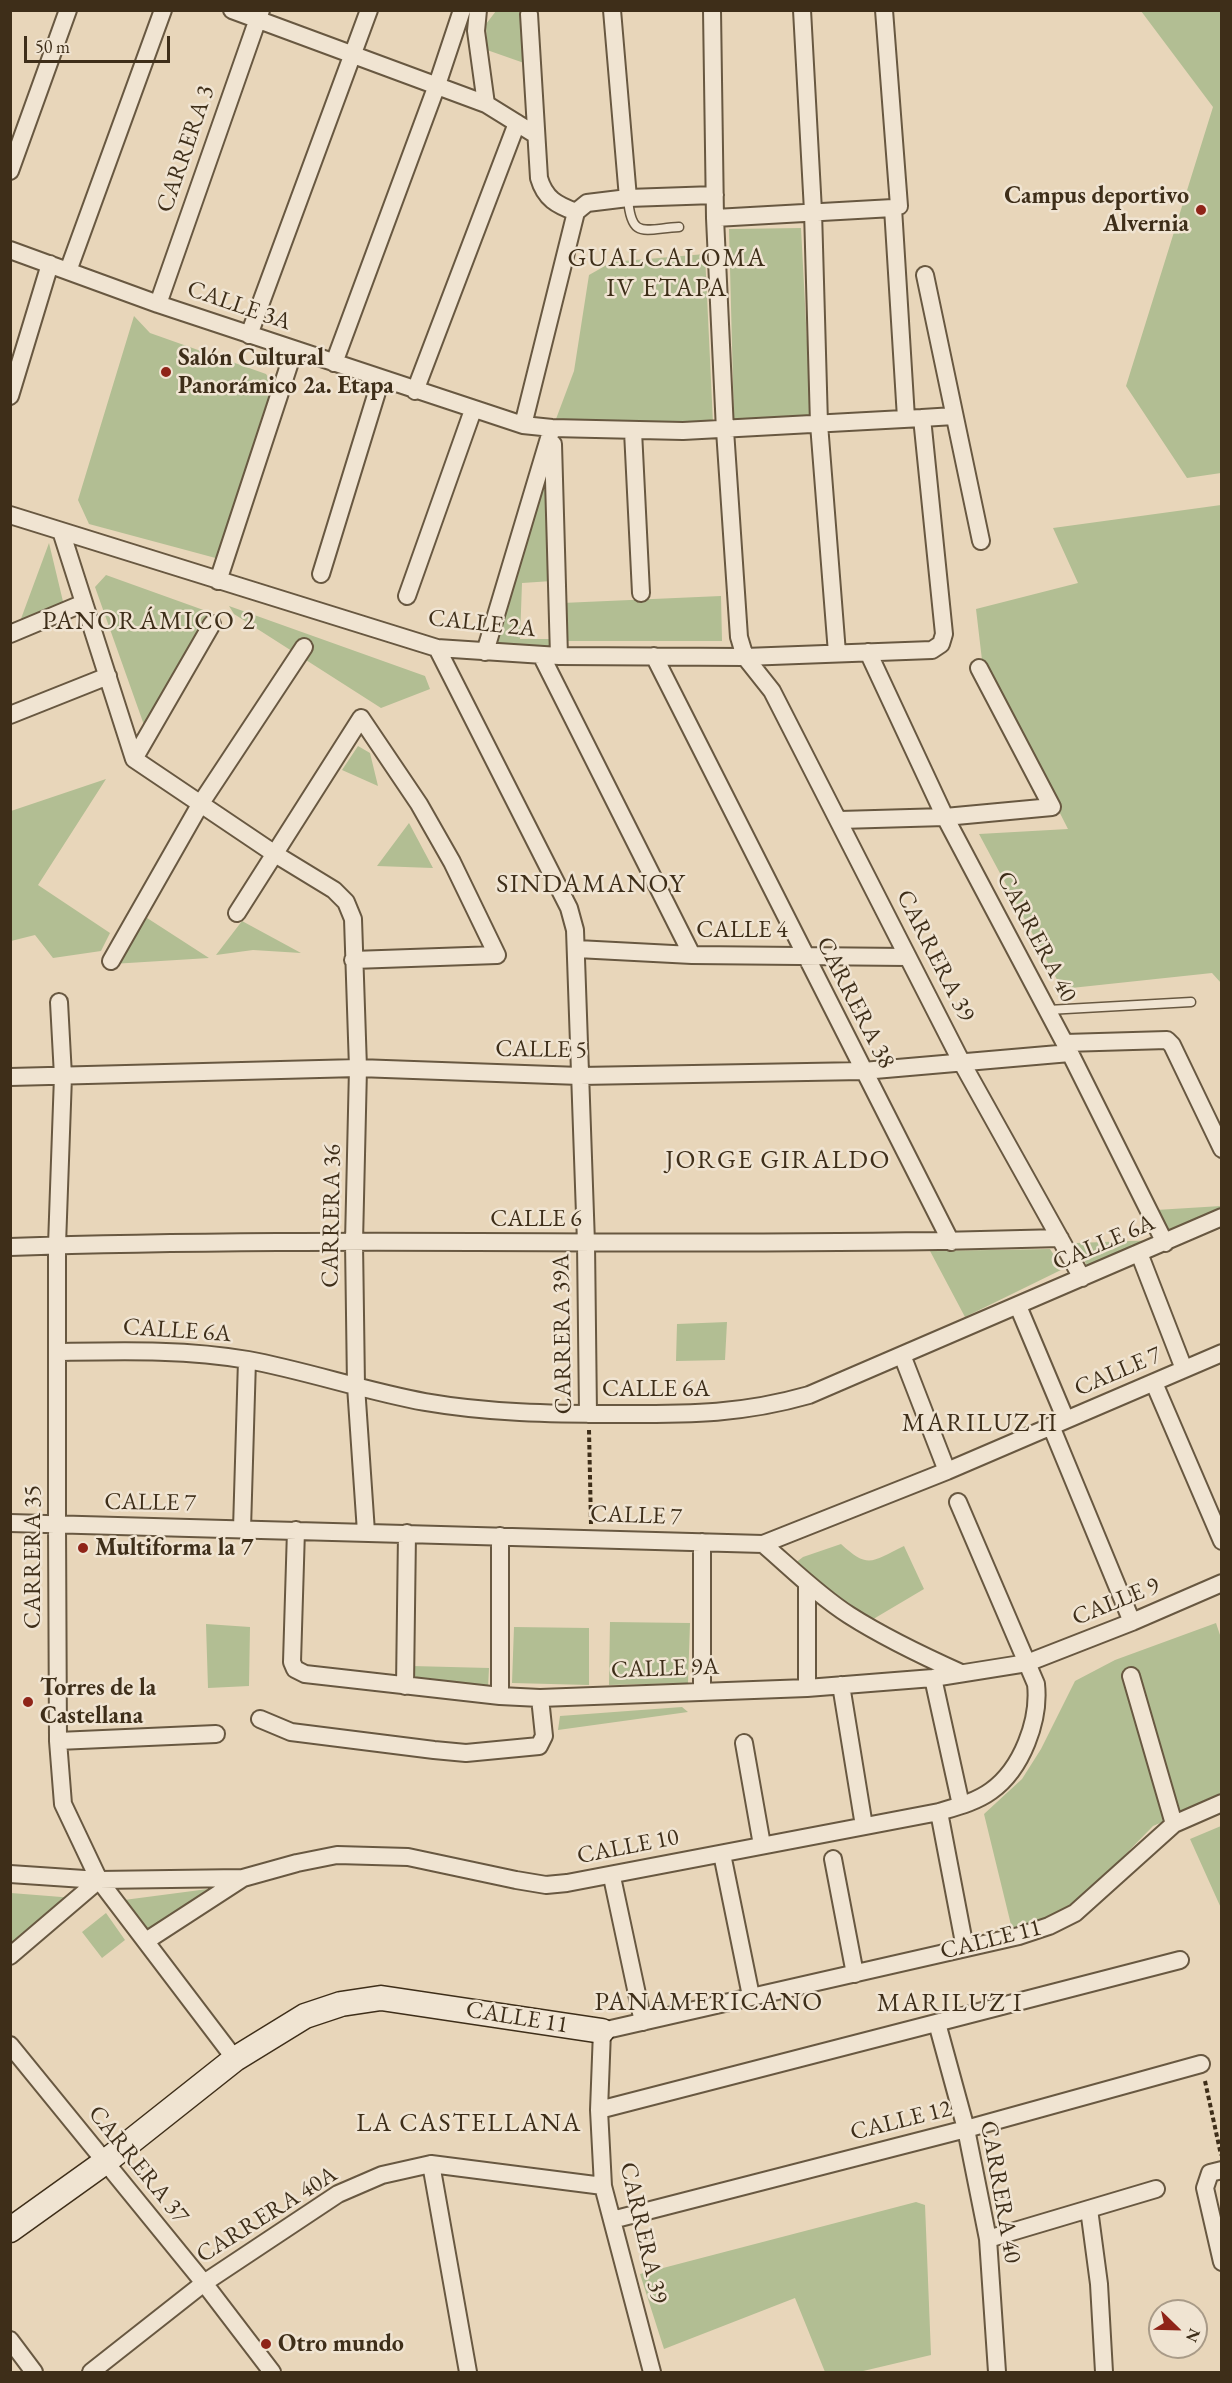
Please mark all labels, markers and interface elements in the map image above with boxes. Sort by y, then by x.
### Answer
scale bar [27,24,172,62]
text: 50 m [35,35,70,58]
street label: CARRERA 3 [151,82,221,216]
place label: Campus deportivo Alvernia [1004,182,1189,238]
marker: Campus deportivo Alvernia [1194,203,1208,217]
district label: GUALCALOMA IV ETAPA [567,243,767,304]
street label: CALLE 3A [183,275,295,337]
place label: Salón Cultural Panorámico 2a. Etapa [178,344,394,400]
marker: Salón Cultural Panorámico 2a. Etapa [159,365,173,379]
street label: CALLE 2A [427,604,537,644]
district label: PANORÁMICO 2 [42,606,256,638]
street label: CARRERA 40 [990,867,1082,1007]
district label: SINDAMANOY [496,869,686,901]
street label: CARRERA 39 [889,885,981,1027]
street label: CALLE 4 [696,916,788,944]
street label: CARRERA 38 [809,932,901,1074]
street label: CALLE 5 [495,1035,587,1065]
street label: CARRERA 36 [316,1144,348,1288]
district label: JORGE GIRALDO [665,1145,891,1177]
street label: CALLE 6 [490,1205,582,1233]
street label: CALLE 6A [1049,1209,1159,1277]
street label: CARRERA 39A [547,1253,579,1415]
street label: CALLE 6A [122,1313,232,1349]
street label: CALLE 7 [1070,1341,1166,1403]
street label: CALLE 6A [602,1375,710,1403]
district label: MARILUZ II [902,1408,1058,1440]
street label: CARRERA 35 [19,1485,47,1629]
street label: CALLE 7 [104,1488,196,1518]
street label: CALLE 7 [590,1500,682,1532]
place label: Multiforma la 7 [95,1534,254,1562]
marker: Multiforma la 7 [76,1541,90,1555]
street label: CALLE 9 [1068,1572,1164,1632]
street label: CALLE 9A [610,1653,720,1685]
place label: Torres de la Castellana [40,1674,156,1730]
marker: Torres de la Castellana [21,1695,35,1709]
street label: CALLE 10 [575,1823,681,1871]
street label: CALLE 11 [938,1914,1044,1966]
district label: PANAMERICANO [595,1987,823,2019]
district label: MARILUZ I [877,1988,1023,2020]
street label: CALLE 11 [464,1996,570,2040]
street label: CALLE 12 [848,2095,954,2147]
street label: CARRERA 37 [82,2100,194,2230]
district label: LA CASTELLANA [356,2108,582,2140]
street label: CARRERA 40 [973,2119,1027,2265]
street label: CARRERA 40A [191,2160,343,2270]
street label: CARRERA 39 [613,2160,673,2306]
north arrow [1148,2299,1208,2359]
text: N [1181,2325,1205,2346]
place label: Otro mundo [278,2330,404,2358]
marker: Otro mundo [259,2337,273,2351]

